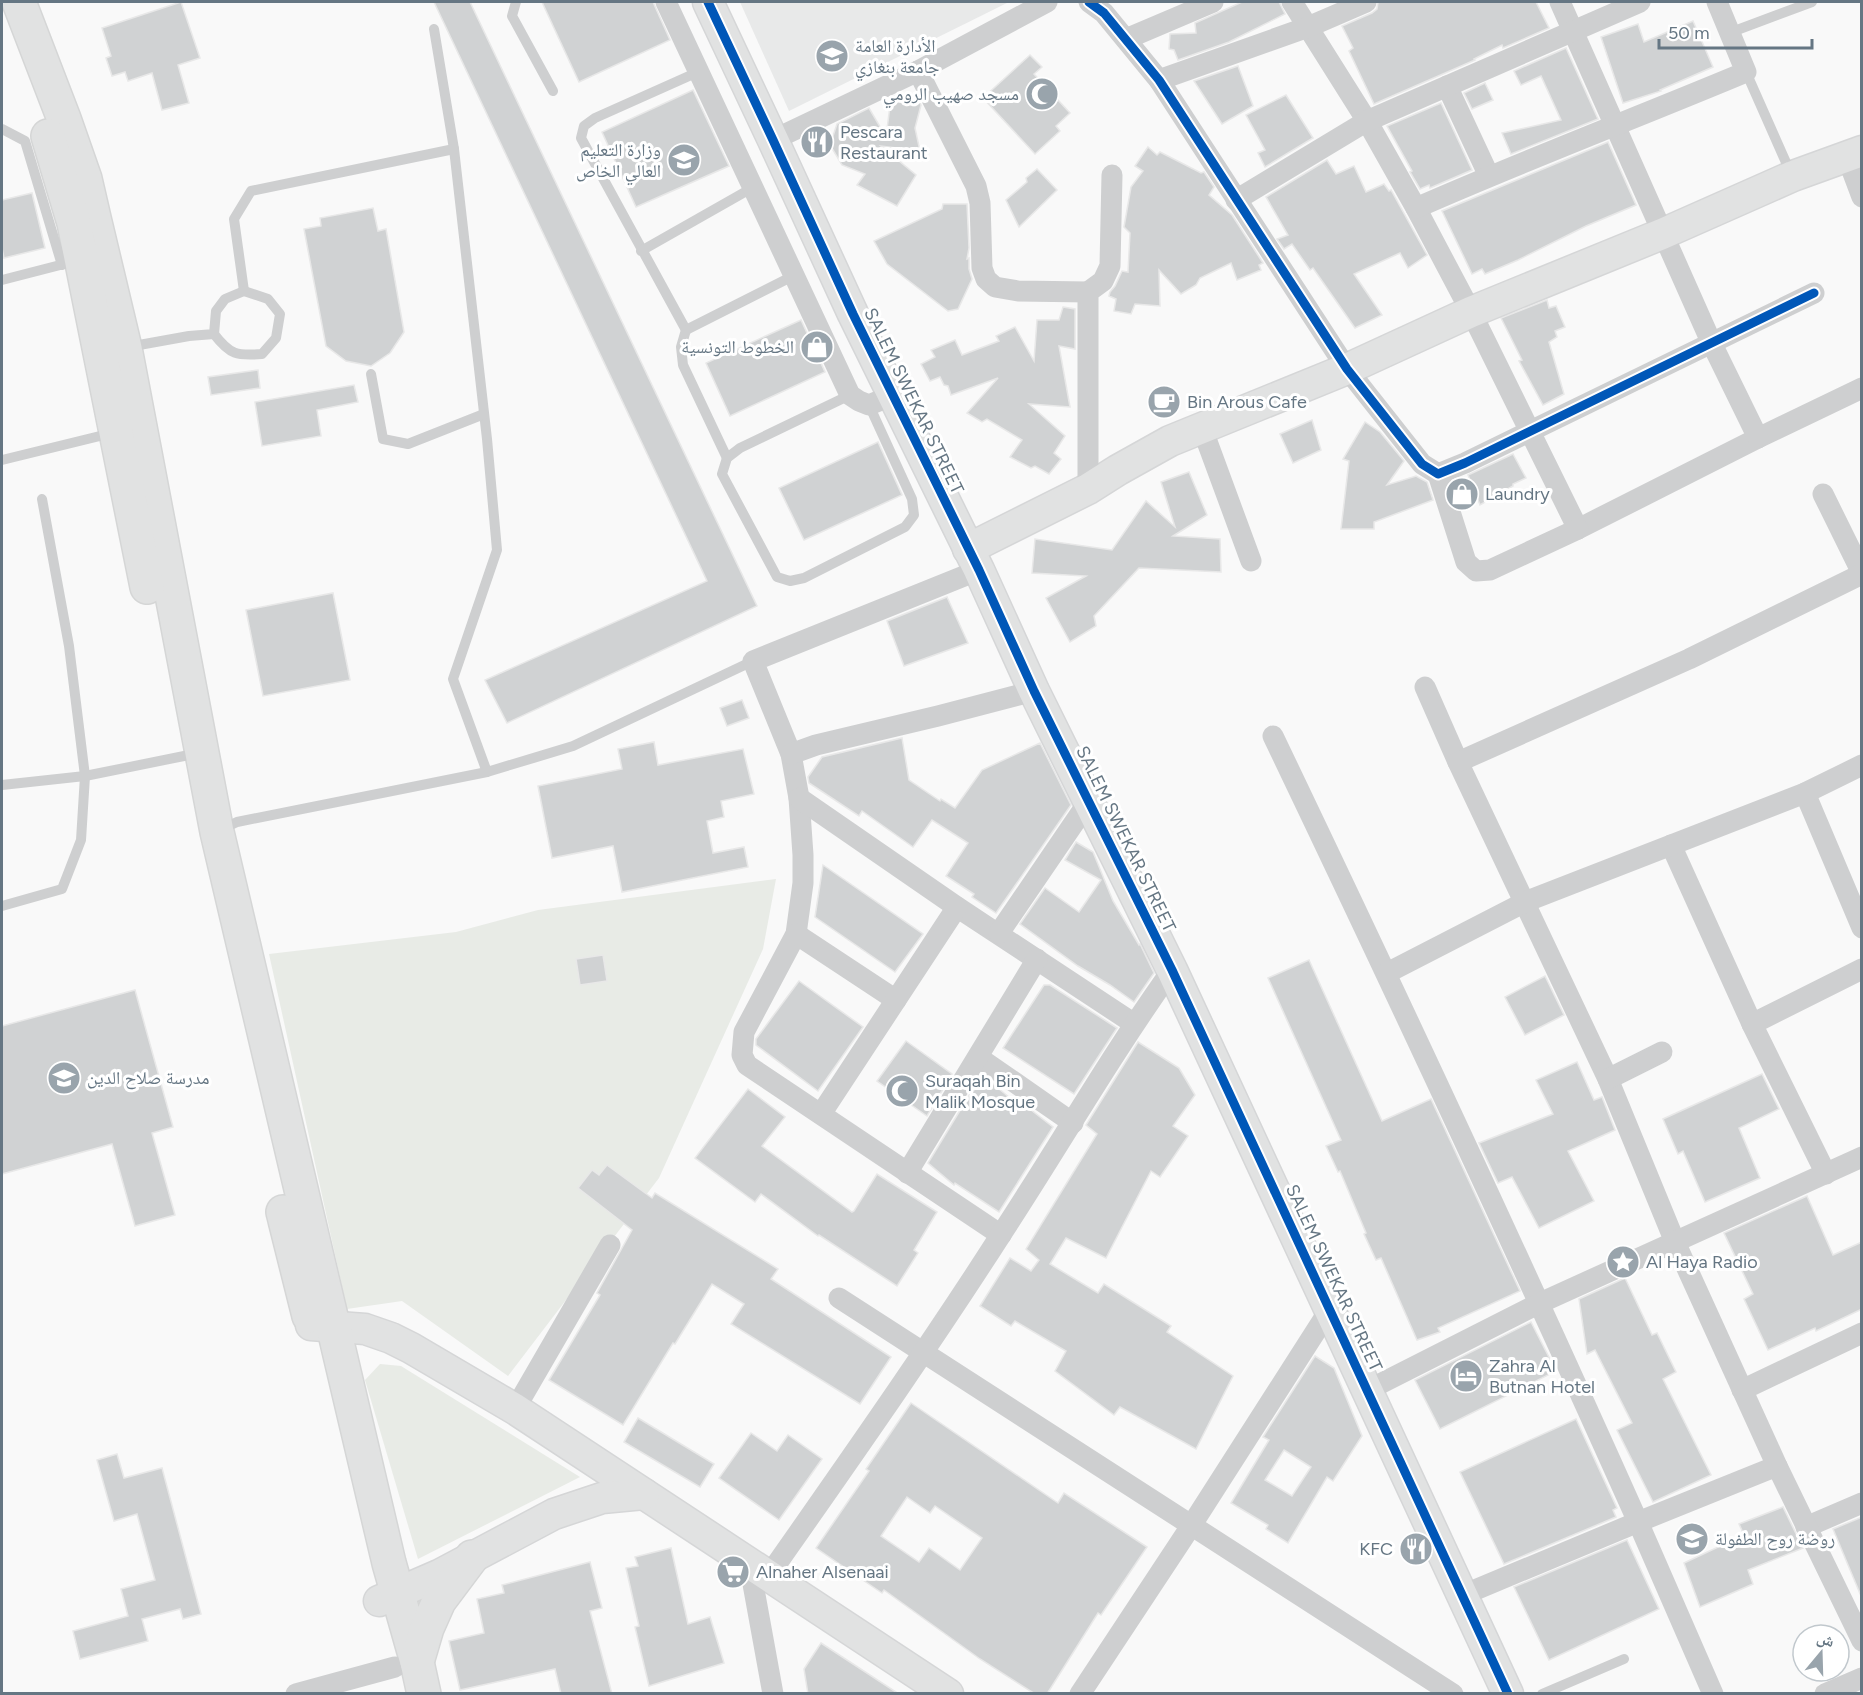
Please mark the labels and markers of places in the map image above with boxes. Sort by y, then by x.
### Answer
place label: الأدارة العامة جامعة بنغازي [855,35,940,82]
school or university icon: الأدارة العامة جامعة بنغازي [814,38,850,74]
mosque icon: مسجد صهيب الرومي [1024,76,1060,112]
place label: مسجد صهيب الرومي [883,83,1019,109]
place label: Pescara Restaurant [840,121,928,164]
restaurant icon: Pescara Restaurant [799,124,835,160]
place label: وزارة التعليم العالي الخاص [576,139,661,186]
school or university icon: وزارة التعليم العالي الخاص [666,142,702,178]
shop icon: الخطوط التونسية [799,329,835,365]
place label: الخطوط التونسية [681,336,794,358]
cafe icon: Bin Arous Cafe [1146,384,1182,420]
place label: Bin Arous Cafe [1187,391,1307,413]
shop icon: Laundry [1444,476,1480,512]
place label: Laundry [1485,483,1550,505]
school or university icon: مدرسة صلاح الدين [46,1060,82,1096]
place label: مدرسة صلاح الدين [87,1067,209,1090]
place label: Suraqah Bin Malik Mosque [925,1070,1035,1113]
mosque icon: Suraqah Bin Malik Mosque [884,1073,920,1109]
place icon: Al Haya Radio [1605,1244,1641,1280]
place label: Al Haya Radio [1646,1251,1758,1273]
place label: Zahra Al Butnan Hotel [1489,1355,1595,1398]
hotel icon: Zahra Al Butnan Hotel [1448,1358,1484,1394]
school or university icon: روضة روح الطفولة [1674,1521,1710,1557]
place label: روضة روح الطفولة [1715,1528,1835,1551]
restaurant icon: KFC [1398,1531,1434,1567]
place label: KFC [1359,1538,1393,1560]
supermarket icon: Alnaher Alsenaai [715,1554,751,1590]
place label: Alnaher Alsenaai [756,1561,889,1583]

